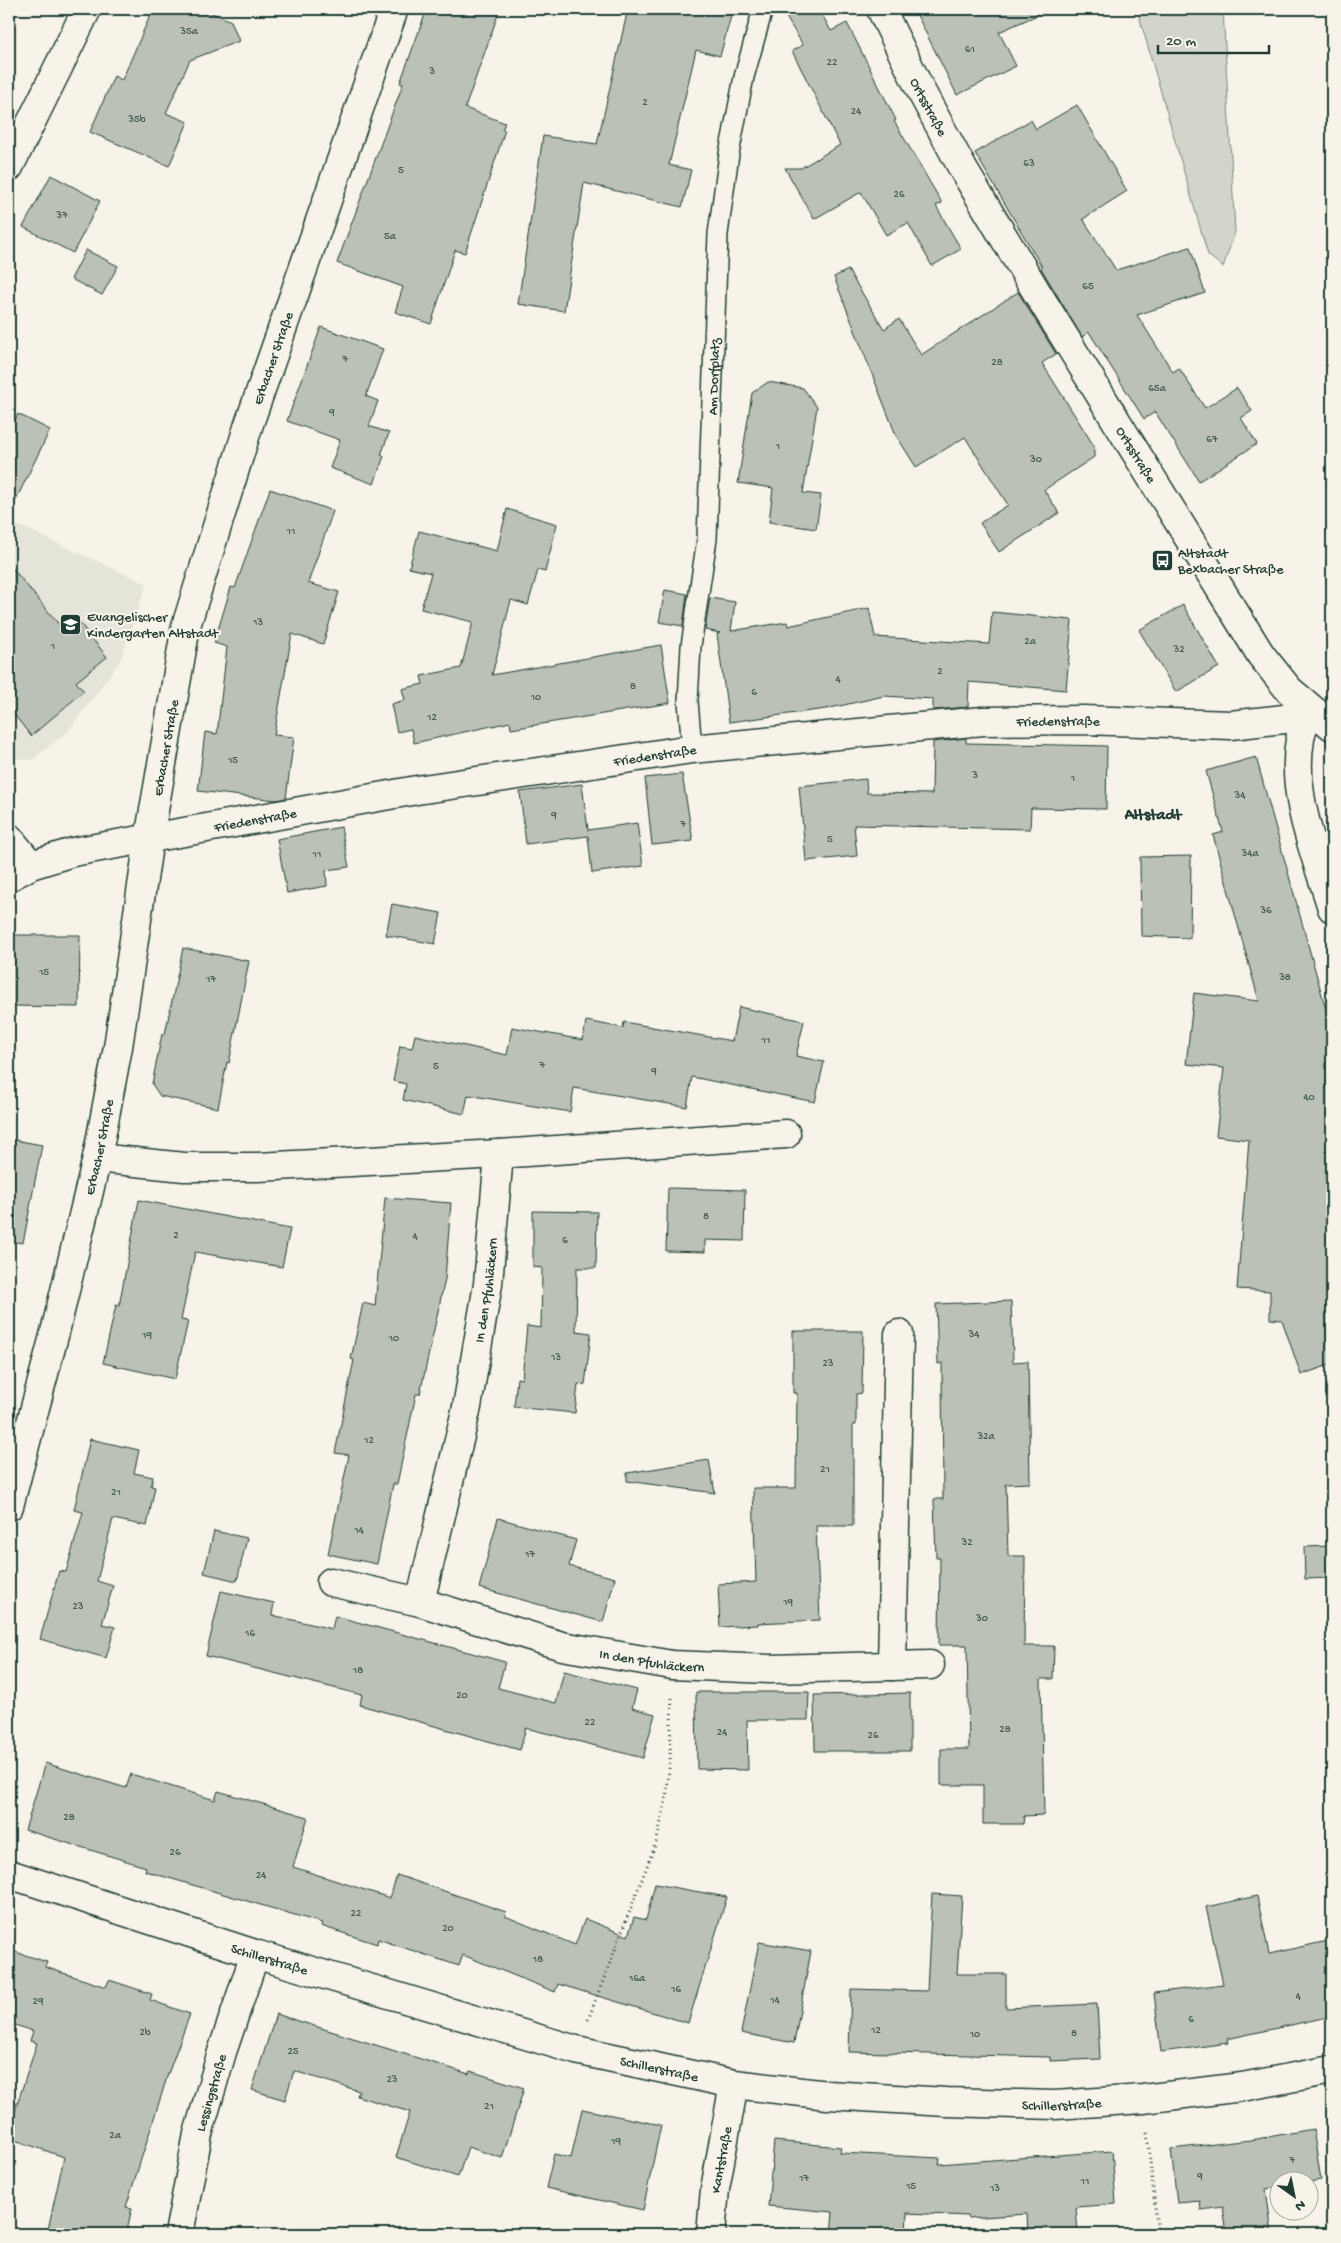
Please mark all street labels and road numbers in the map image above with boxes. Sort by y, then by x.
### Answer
street label: Ortsstraße [905,76,950,141]
street label: Erbacher Straße [250,309,299,408]
street label: Am Dorfplatz [705,337,725,415]
street label: Ortsstraße [1111,424,1159,488]
street label: Erbacher Straße [151,698,184,797]
street label: Friedenstraße [1015,714,1101,732]
street label: Friedenstraße [611,743,698,772]
street label: Friedenstraße [212,806,299,838]
street label: Erbacher Straße [82,1097,119,1197]
street label: In den Pfuhläckern [472,1237,503,1344]
street label: In den Pfuhläckern [598,1647,705,1677]
street label: Schillerstraße [228,1941,310,1981]
street label: Lessingstraße [193,2052,232,2134]
street label: Schillerstraße [618,2054,700,2087]
street label: Schillerstraße [1022,2096,1103,2116]
street label: Kantstraße [708,2125,737,2195]

